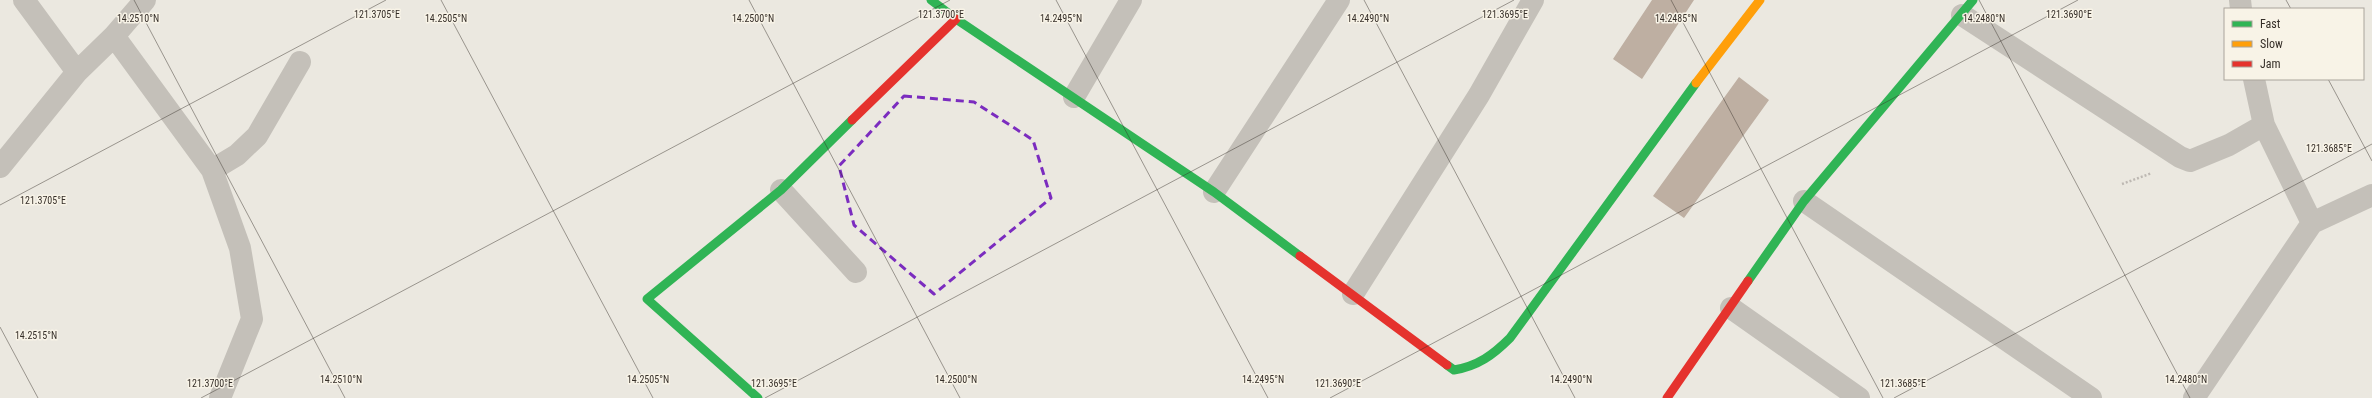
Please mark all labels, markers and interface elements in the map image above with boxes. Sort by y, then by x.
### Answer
legend [2224,8,2364,80]
text: 121.3705°E [354,9,400,20]
text: 121.3700°E [918,9,964,20]
text: 121.3695°E [1482,9,1528,20]
text: 121.3690°E [2046,9,2092,20]
text: 14.2510°N [117,13,159,24]
text: 14.2505°N [425,13,467,24]
text: 14.2500°N [732,13,774,24]
text: 14.2495°N [1040,13,1082,24]
text: 14.2490°N [1347,13,1389,24]
text: 14.2485°N [1655,13,1697,24]
text: 14.2480°N [1963,13,2005,24]
text: Fast [2260,17,2281,31]
text: Slow [2260,37,2283,51]
text: Jam [2260,57,2281,71]
text: 121.3685°E [2306,143,2352,154]
text: 121.3705°E [20,195,66,206]
text: 14.2515°N [15,330,57,341]
text: 14.2510°N [320,374,362,385]
text: 14.2505°N [627,374,669,385]
text: 14.2500°N [935,374,977,385]
text: 14.2495°N [1242,374,1284,385]
text: 14.2490°N [1550,374,1592,385]
text: 14.2480°N [2165,374,2207,385]
text: 121.3700°E [187,378,233,389]
text: 121.3695°E [751,378,797,389]
text: 121.3690°E [1315,378,1361,389]
text: 121.3685°E [1880,378,1926,389]

